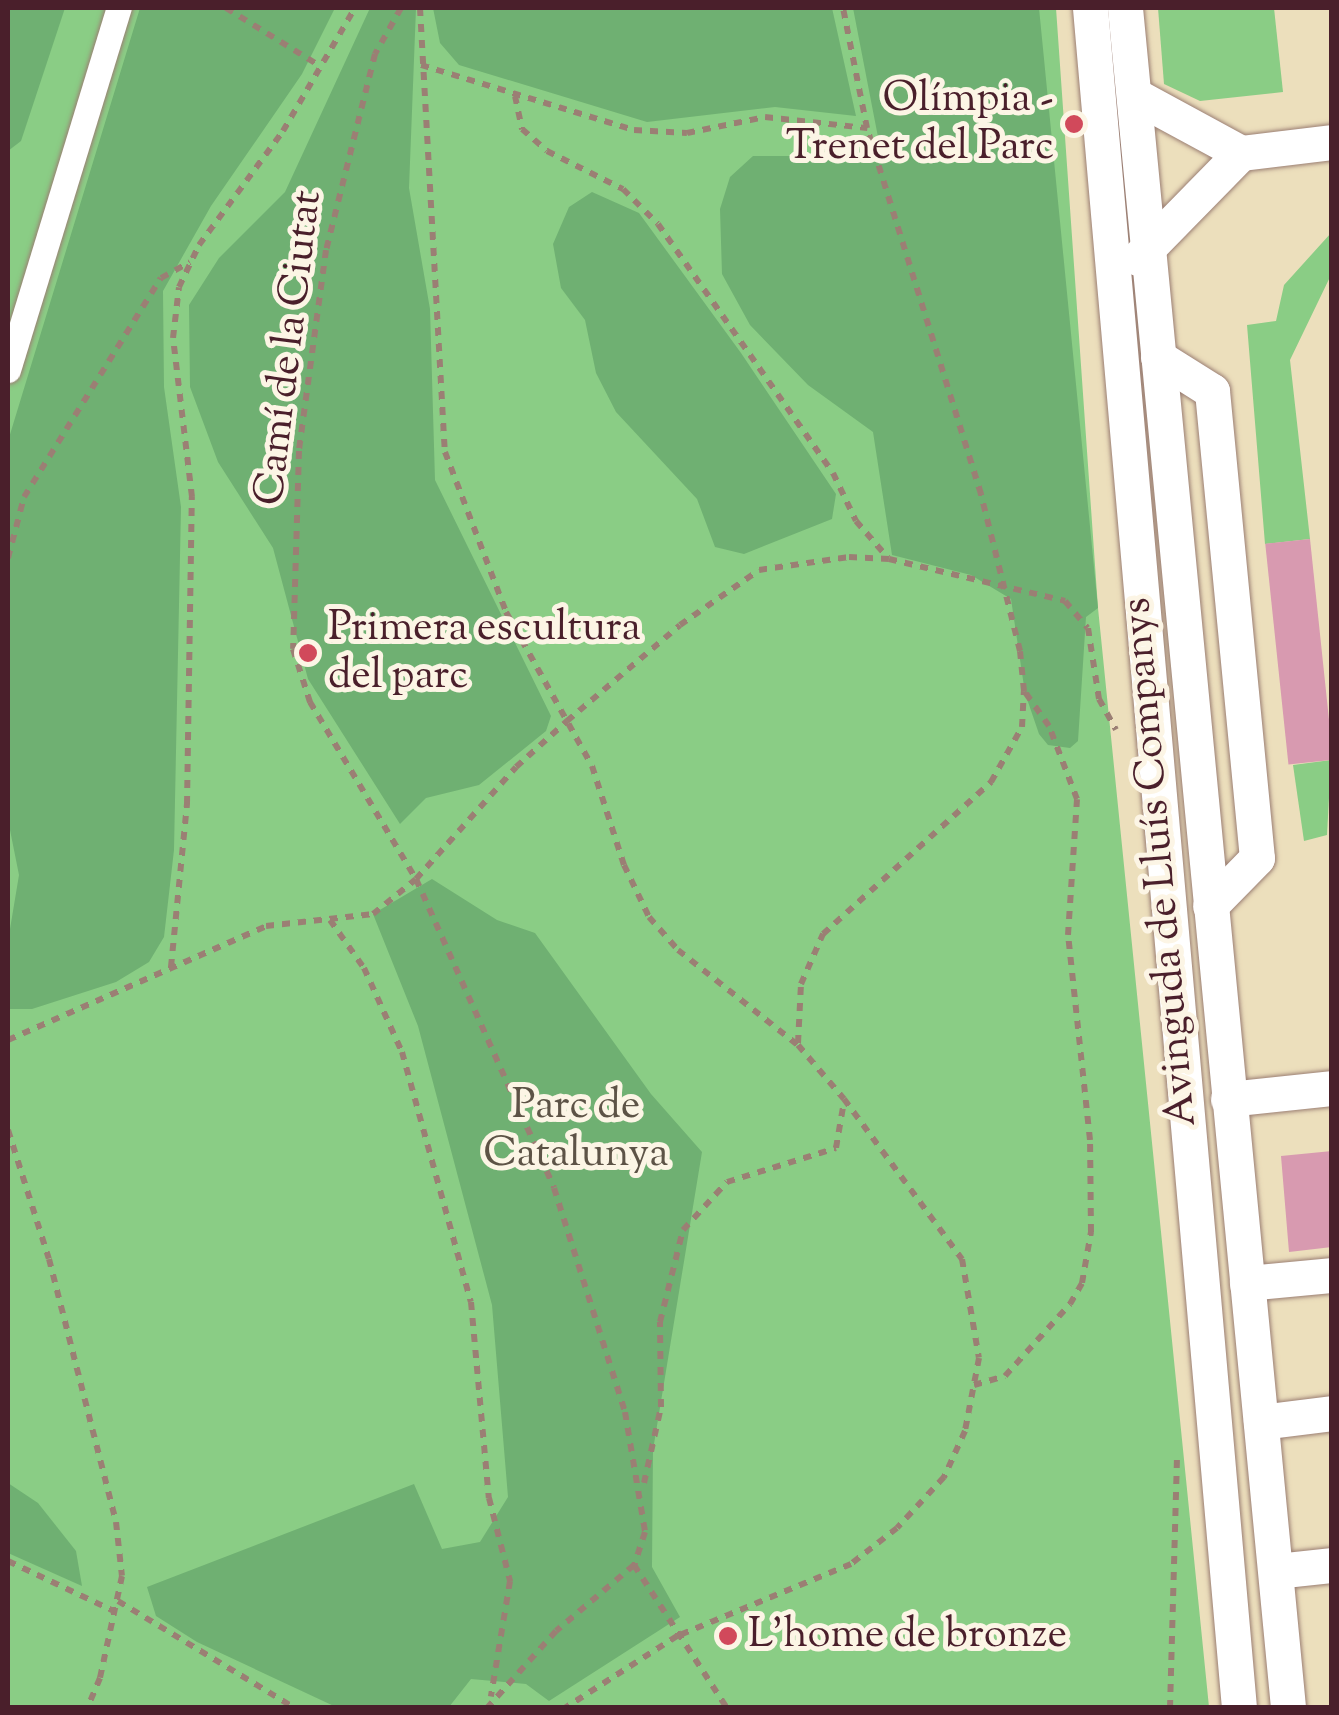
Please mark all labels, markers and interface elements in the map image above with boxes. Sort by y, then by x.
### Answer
place label: Olímpia - Trenet del Parc [786,75,1054,174]
marker: Olímpia - Trenet del Parc [1063,113,1085,135]
street label: Camí de la Ciutat [246,188,334,508]
street label: Avinguda de Lluís Companys [1113,596,1209,1128]
place label: Primera escultura del parc [328,604,641,702]
marker: Primera escultura del parc [297,642,319,664]
park label: Parc de Catalunya [483,1082,669,1180]
place label: L'home de bronze [748,1611,1067,1661]
marker: L'home de bronze [717,1625,739,1647]

